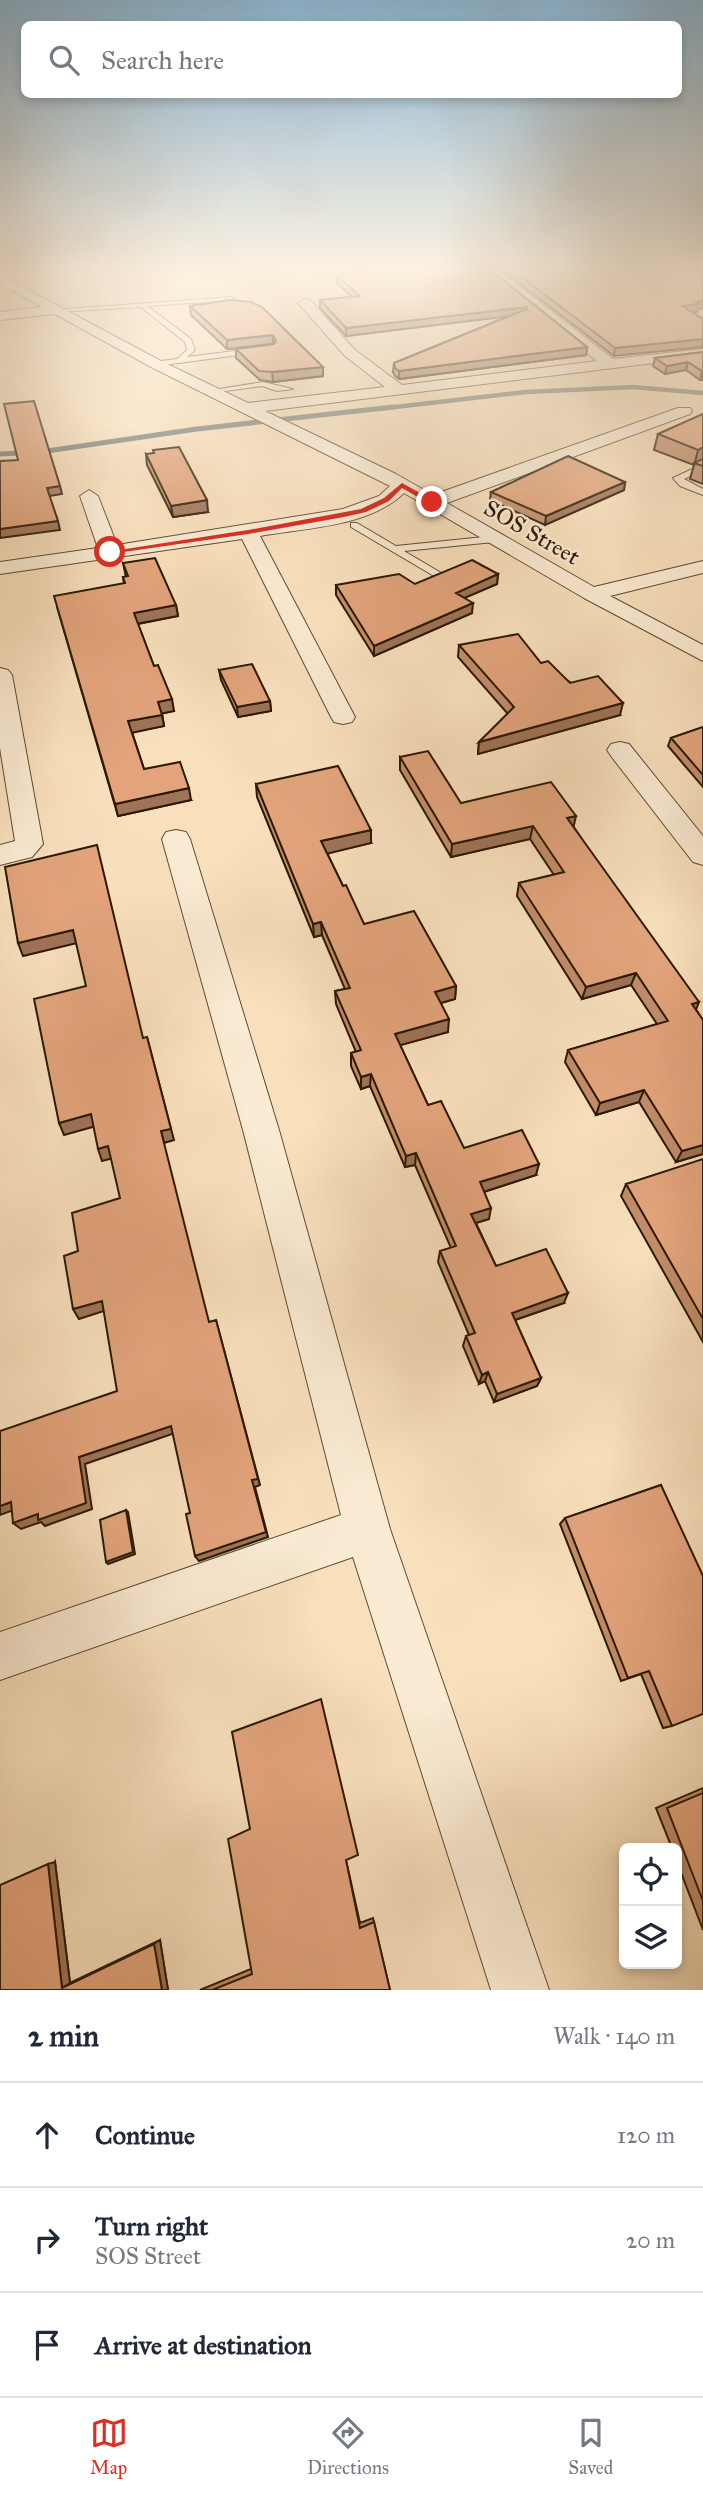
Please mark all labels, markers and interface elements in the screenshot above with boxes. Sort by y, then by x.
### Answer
search box [21,21,682,98]
icon: search [45,41,83,79]
text: Search here [101,44,224,76]
route end [416,486,447,517]
street label: SOS Street [479,493,585,571]
route start [94,536,125,567]
map controls [619,1843,682,1969]
button: locate [619,1843,682,1906]
button: layers [619,1906,682,1969]
text: 2 min [28,2018,99,2054]
text: Walk · 140 m [553,2022,675,2050]
icon: ahead [28,2116,66,2154]
text: Continue [95,2119,195,2151]
text: 120 m [617,2121,675,2149]
text: Turn right [95,2210,208,2242]
icon: right [28,2221,66,2259]
text: 20 m [626,2226,675,2254]
text: SOS Street [95,2242,201,2270]
icon: arrive [28,2326,66,2364]
text: Arrive at destination [95,2329,312,2361]
tab: Map [90,2414,128,2479]
tab: Directions [307,2414,389,2479]
tab: Saved [568,2414,613,2479]

